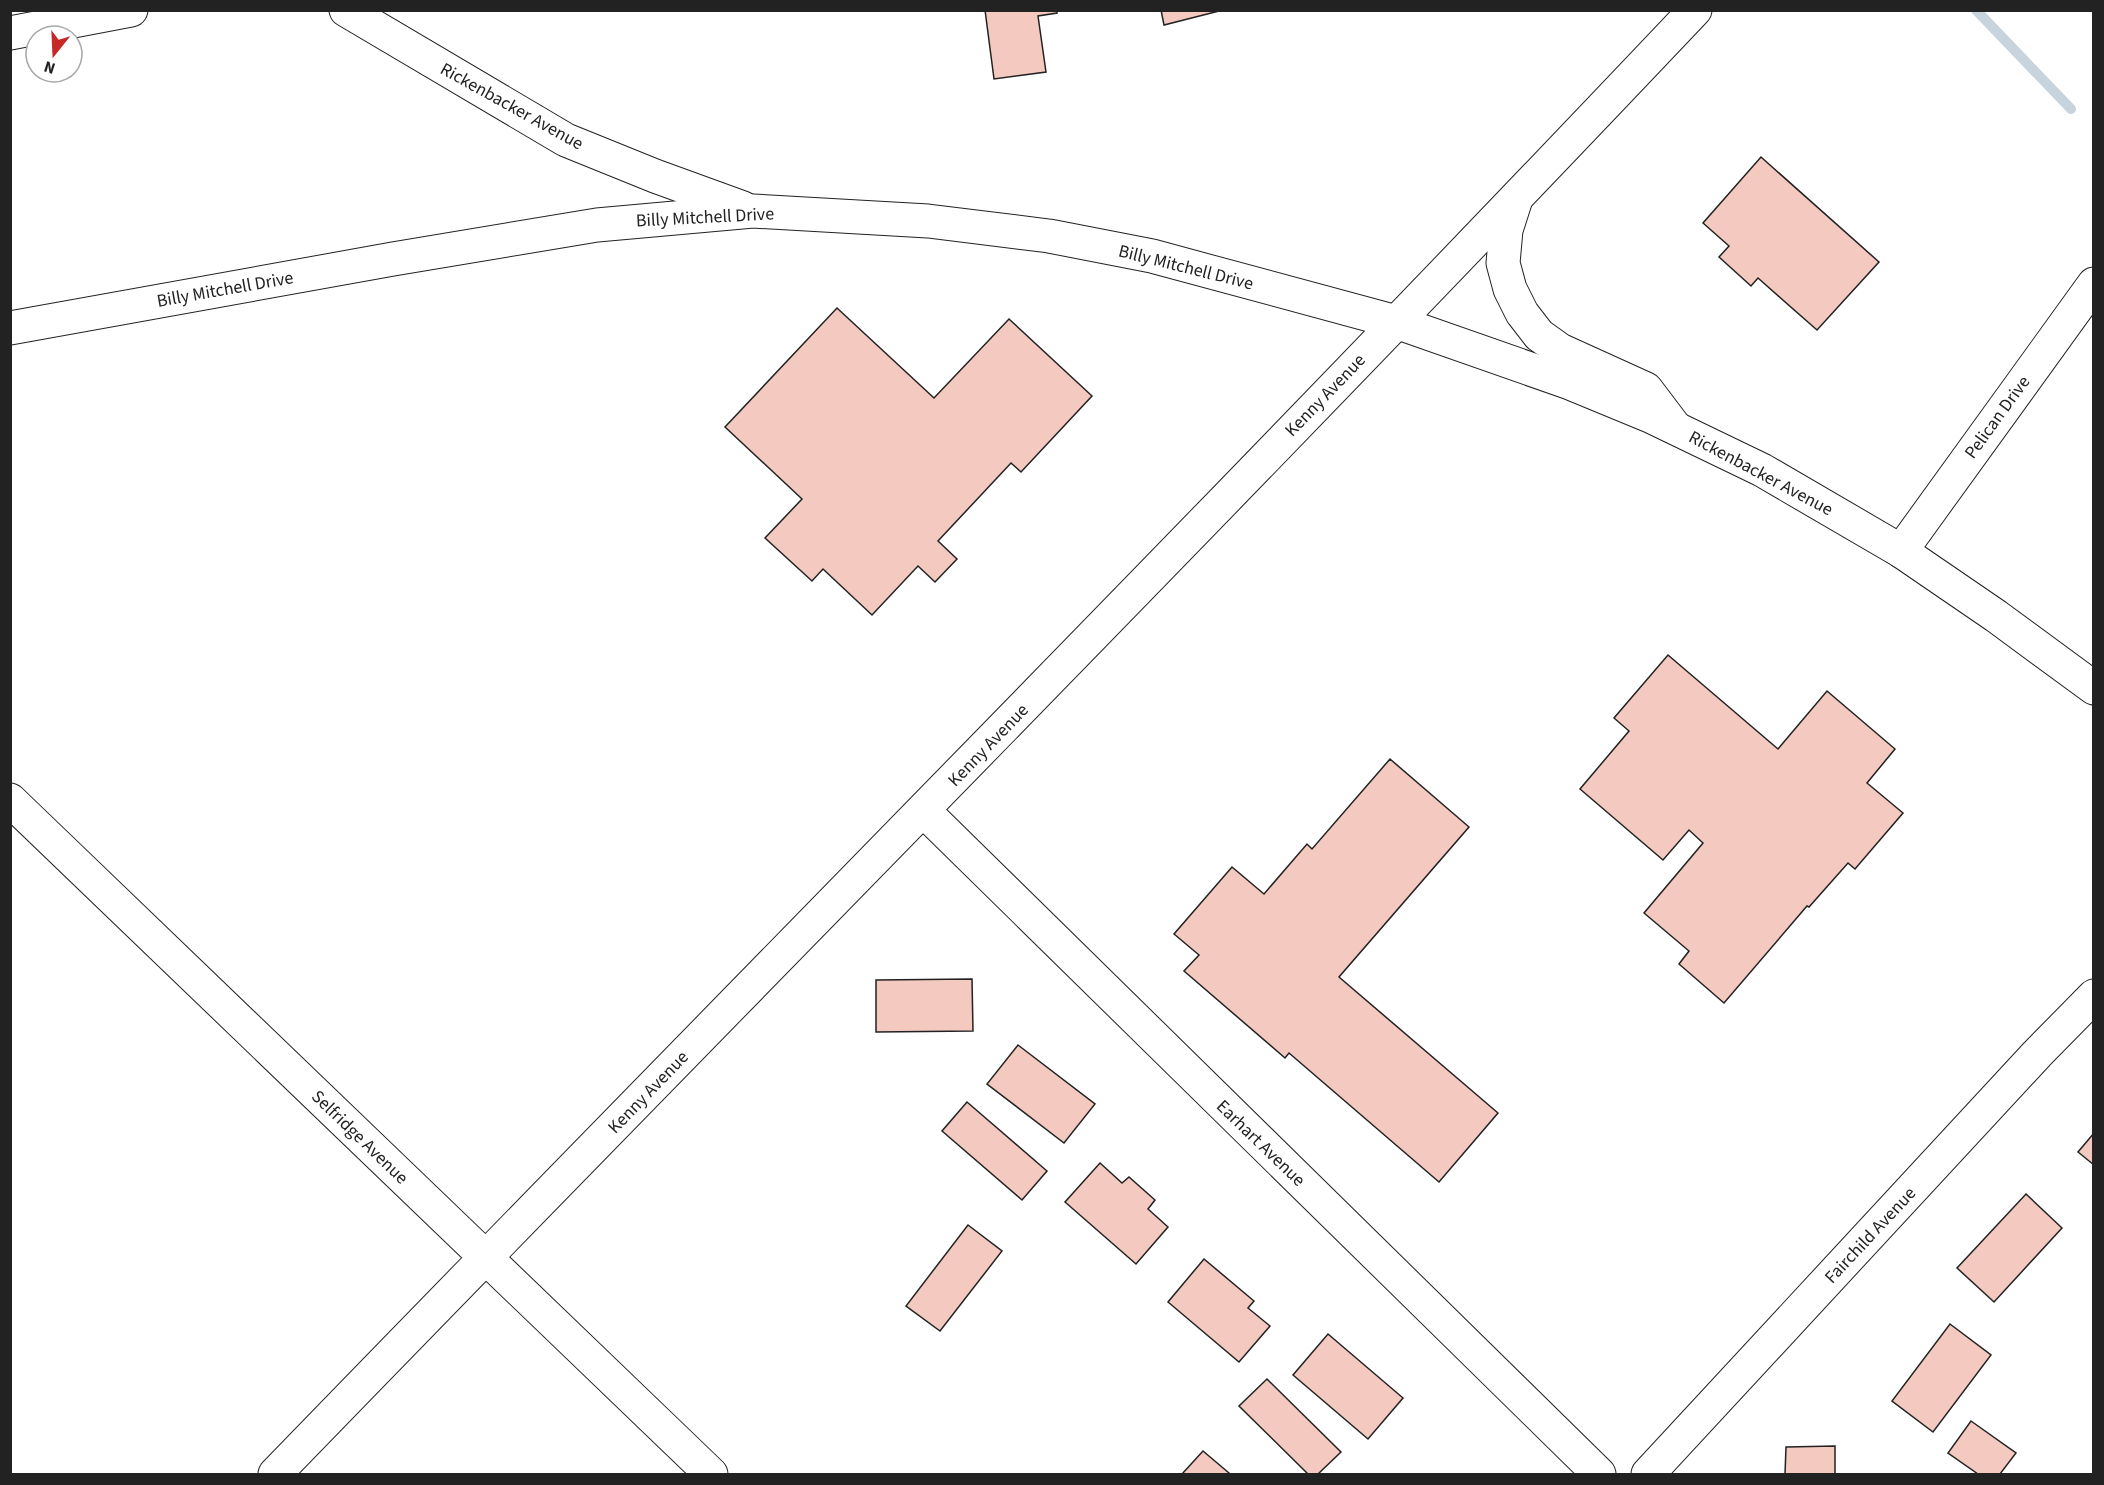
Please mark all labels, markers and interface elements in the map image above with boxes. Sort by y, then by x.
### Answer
north arrow [24,24,84,84]
text: N [41,55,58,79]
street label: Rickenbacker Avenue [436,57,588,156]
street label: Billy Mitchell Drive [635,201,775,234]
street label: Billy Mitchell Drive [1116,239,1256,296]
street label: Billy Mitchell Drive [155,265,295,314]
street label: Kenny Avenue [1279,348,1371,442]
street label: Pelican Drive [1959,371,2036,464]
street label: Rickenbacker Avenue [1684,425,1837,522]
street label: Kenny Avenue [942,698,1034,792]
street label: Kenny Avenue [602,1045,694,1139]
street label: Selfridge Avenue [306,1085,414,1190]
street label: Earhart Avenue [1211,1094,1311,1192]
street label: Fairchild Avenue [1819,1181,1922,1289]

